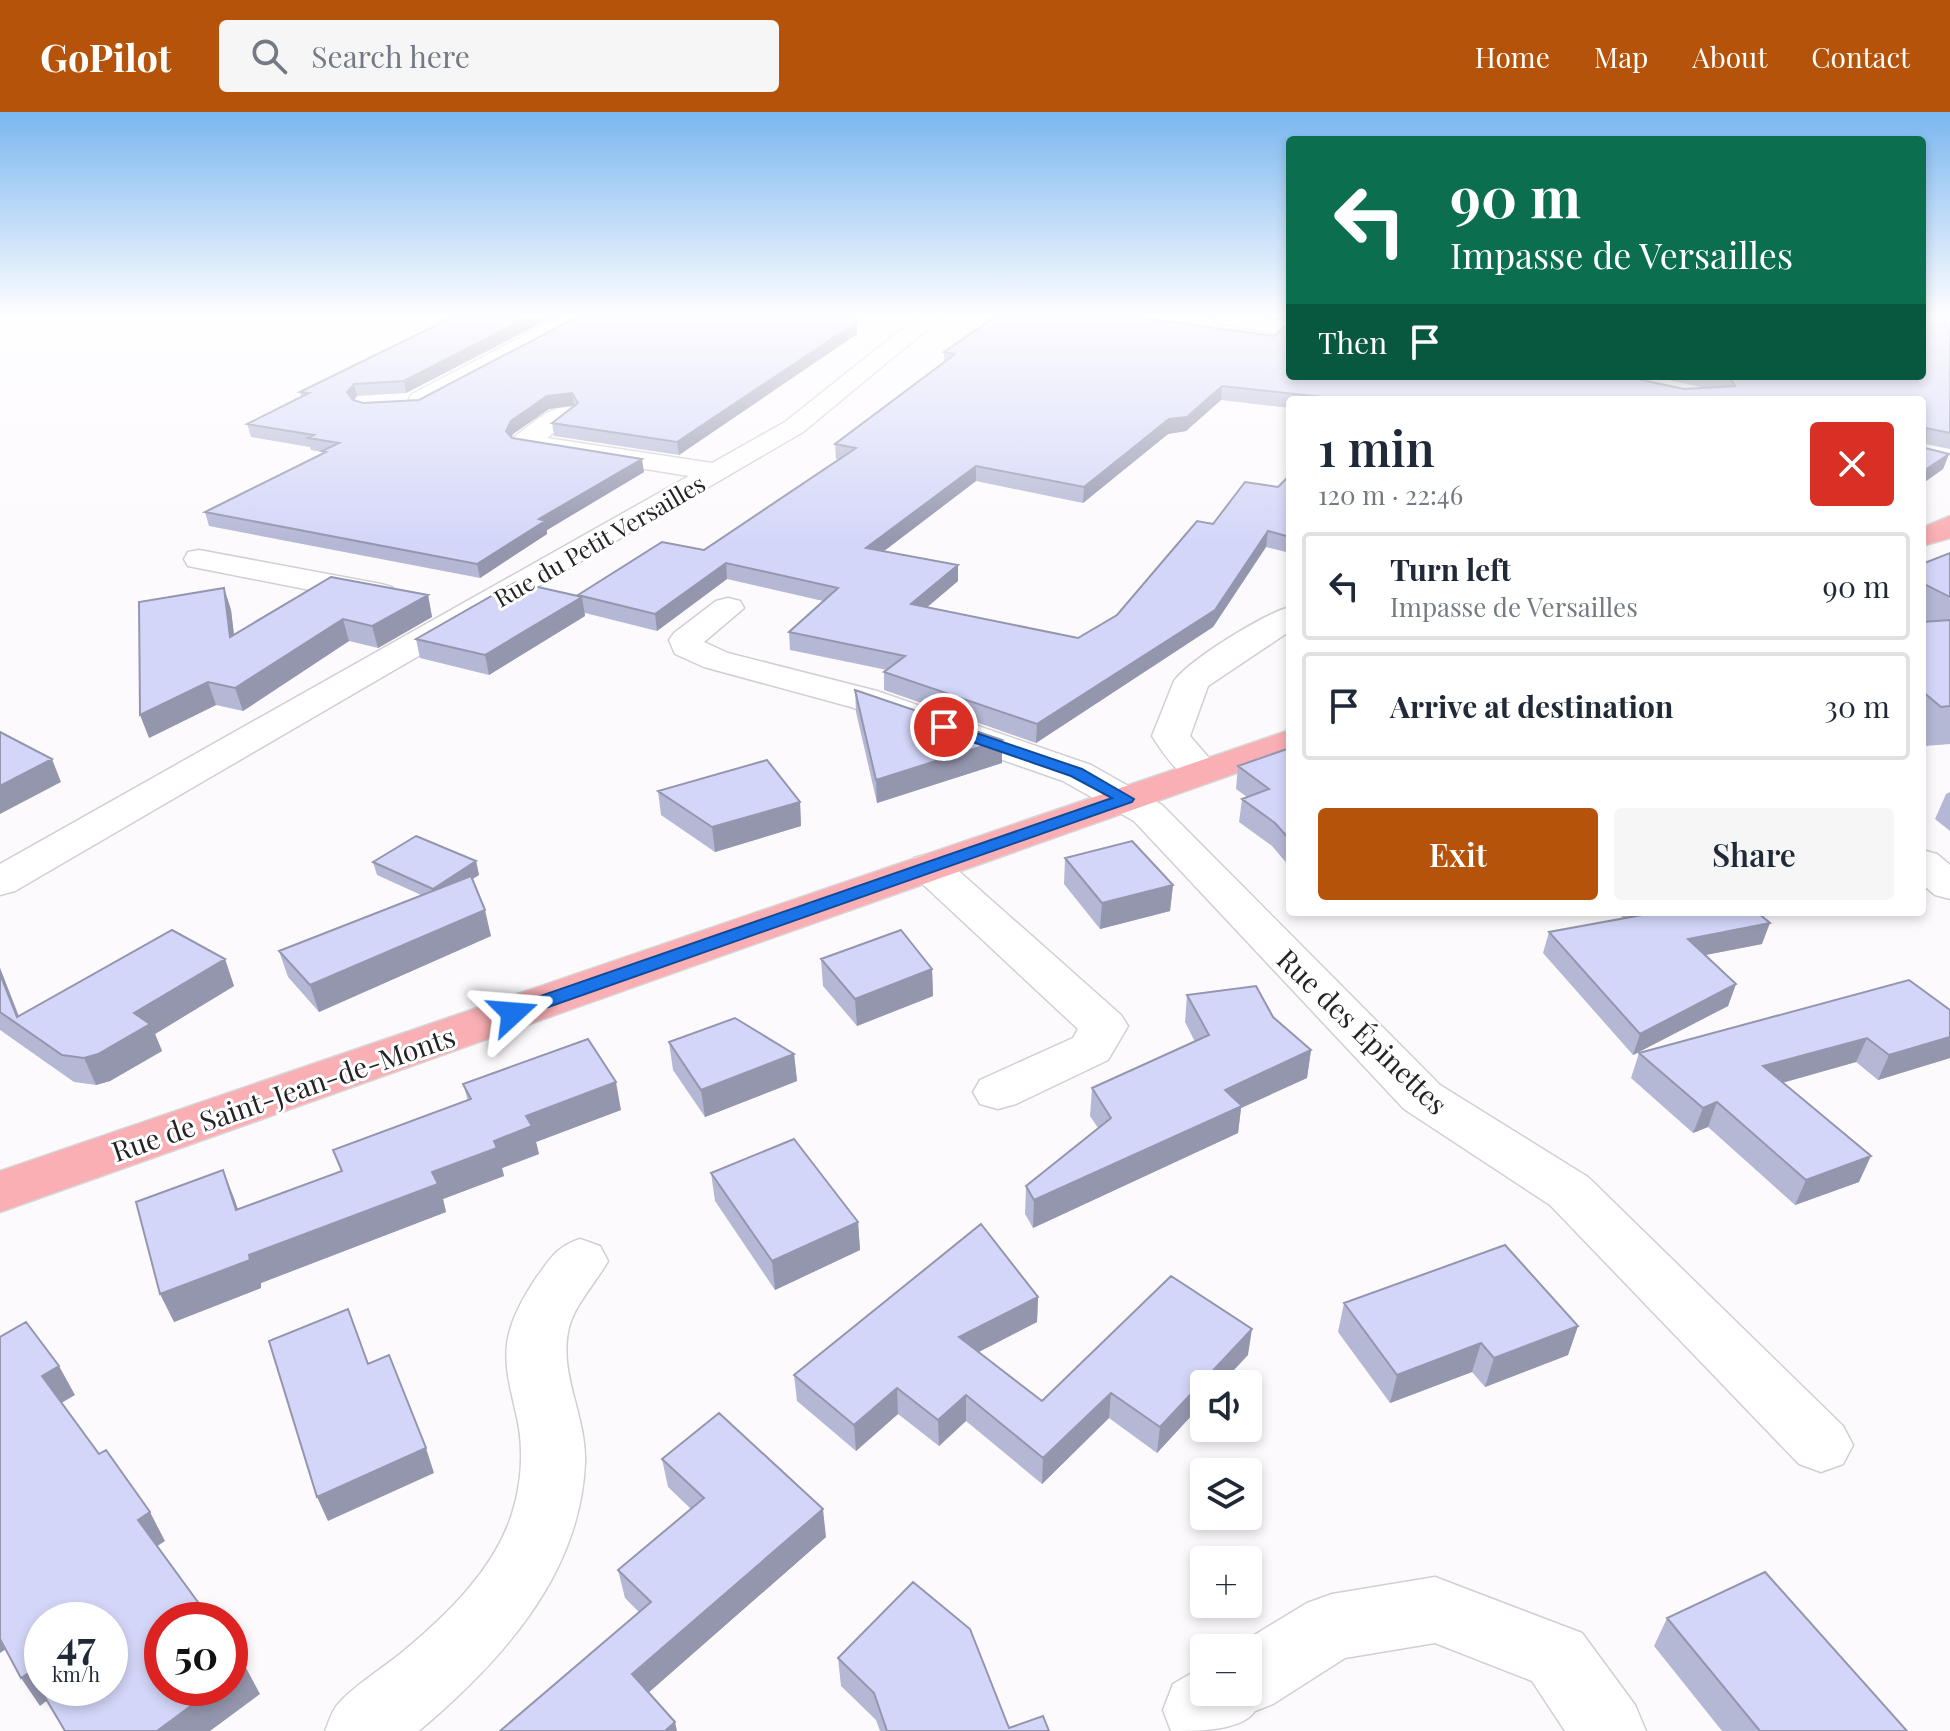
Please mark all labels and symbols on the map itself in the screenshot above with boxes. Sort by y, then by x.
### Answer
street label: Rue du Petit Versailles [488,466,710,614]
pin [910,693,978,761]
street label: Rue des Épinettes [1270,940,1456,1122]
position arrow [471,971,555,1055]
street label: Rue de Saint-Jean-de-Monts [106,1017,460,1169]
speed limit sign: 50 [144,1602,248,1706]

